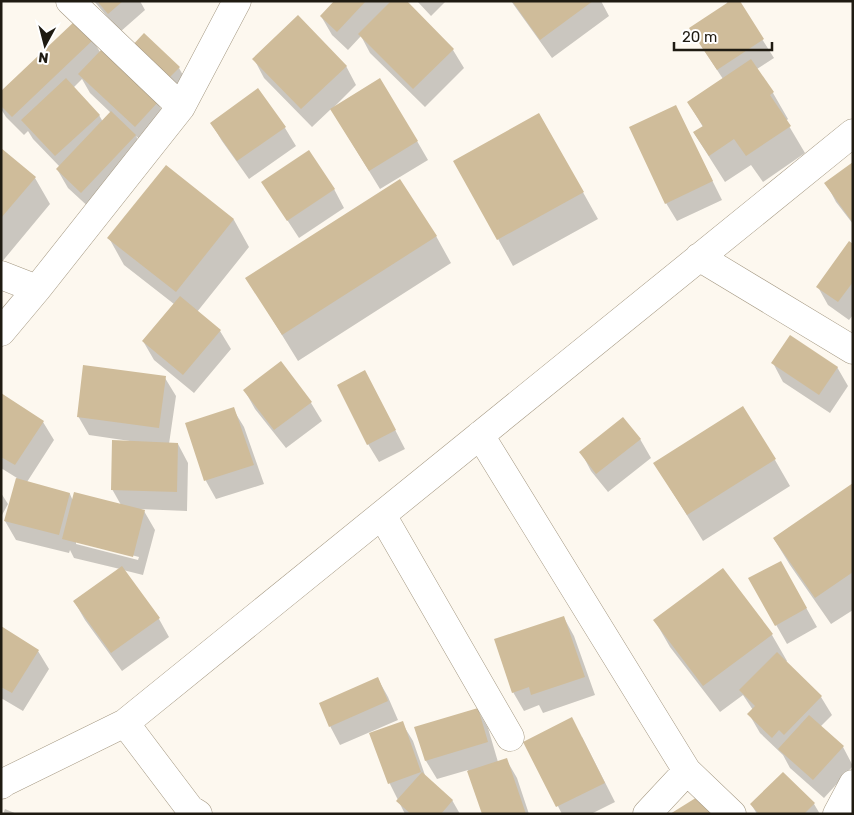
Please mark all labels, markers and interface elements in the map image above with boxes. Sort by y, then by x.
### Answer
north arrow [20,20,70,70]
scale bar [674,20,772,52]
text: 20 m [682,28,717,46]
text: N [37,48,50,66]

